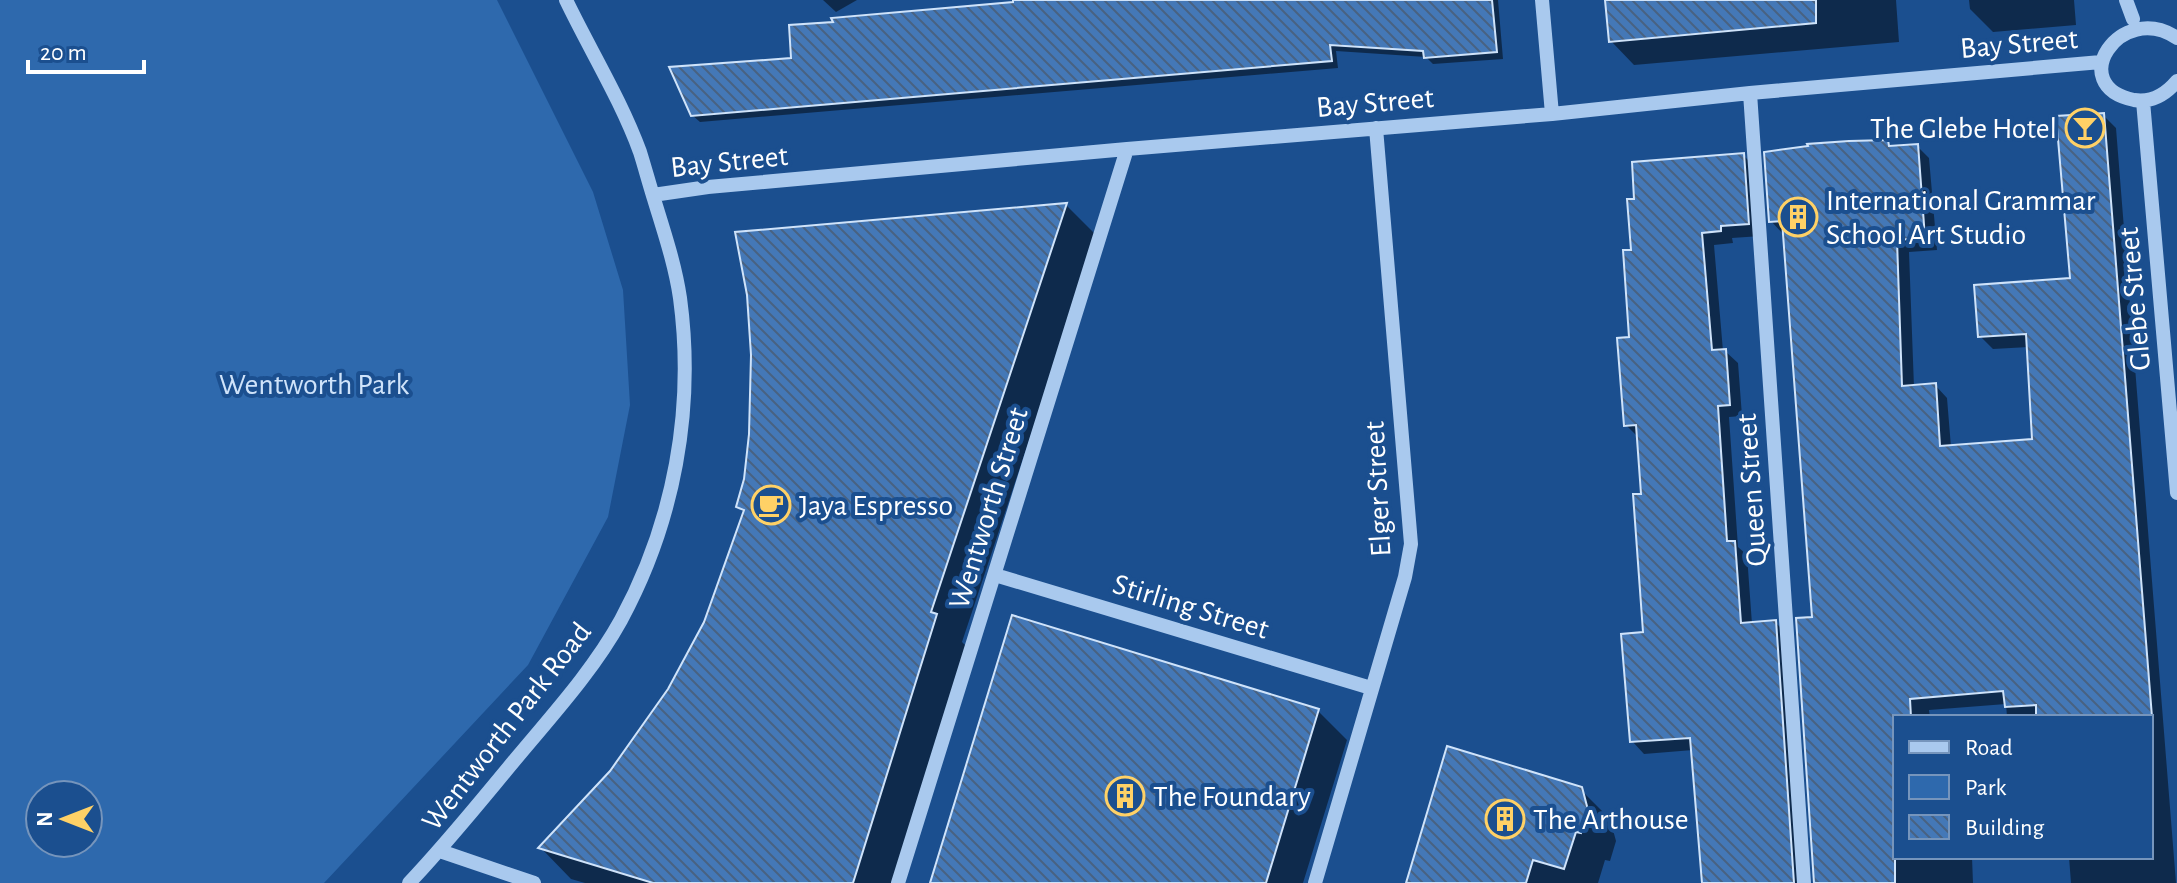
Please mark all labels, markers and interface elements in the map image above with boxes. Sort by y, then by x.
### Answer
scale bar [28,24,144,74]
street label: Bay Street [1959,24,2080,64]
text: 20 m [40,41,87,65]
street label: Bay Street [1315,83,1436,123]
bar icon: The Glebe Hotel [2064,107,2106,149]
place label: The Glebe Hotel [1870,114,2057,144]
street label: Bay Street [669,141,790,183]
place label: International Grammar School Art Studio [1826,186,2096,250]
building icon: International Grammar School Art Studio [1777,196,1819,238]
street label: Glebe Street [2114,226,2156,372]
park label: Wentworth Park [219,370,409,400]
street label: Wentworth Street [944,404,1034,613]
street label: Queen Street [1732,412,1772,567]
street label: Elger Street [1359,420,1397,557]
cafe icon: Jaya Espresso [750,484,792,526]
place label: Jaya Espresso [799,491,953,521]
street label: Stirling Street [1109,569,1273,645]
street label: Wentworth Park Road [417,617,597,836]
legend [1893,715,2153,859]
text: Road [1965,736,2013,760]
building icon: The Foundary [1104,775,1146,817]
text: Park [1965,776,2006,800]
north arrow [24,779,104,859]
place label: The Foundary [1153,782,1311,812]
building icon: The Arthouse [1484,798,1526,840]
place label: The Arthouse [1533,805,1689,835]
text: N [34,811,56,827]
text: Building [1965,816,2044,840]

